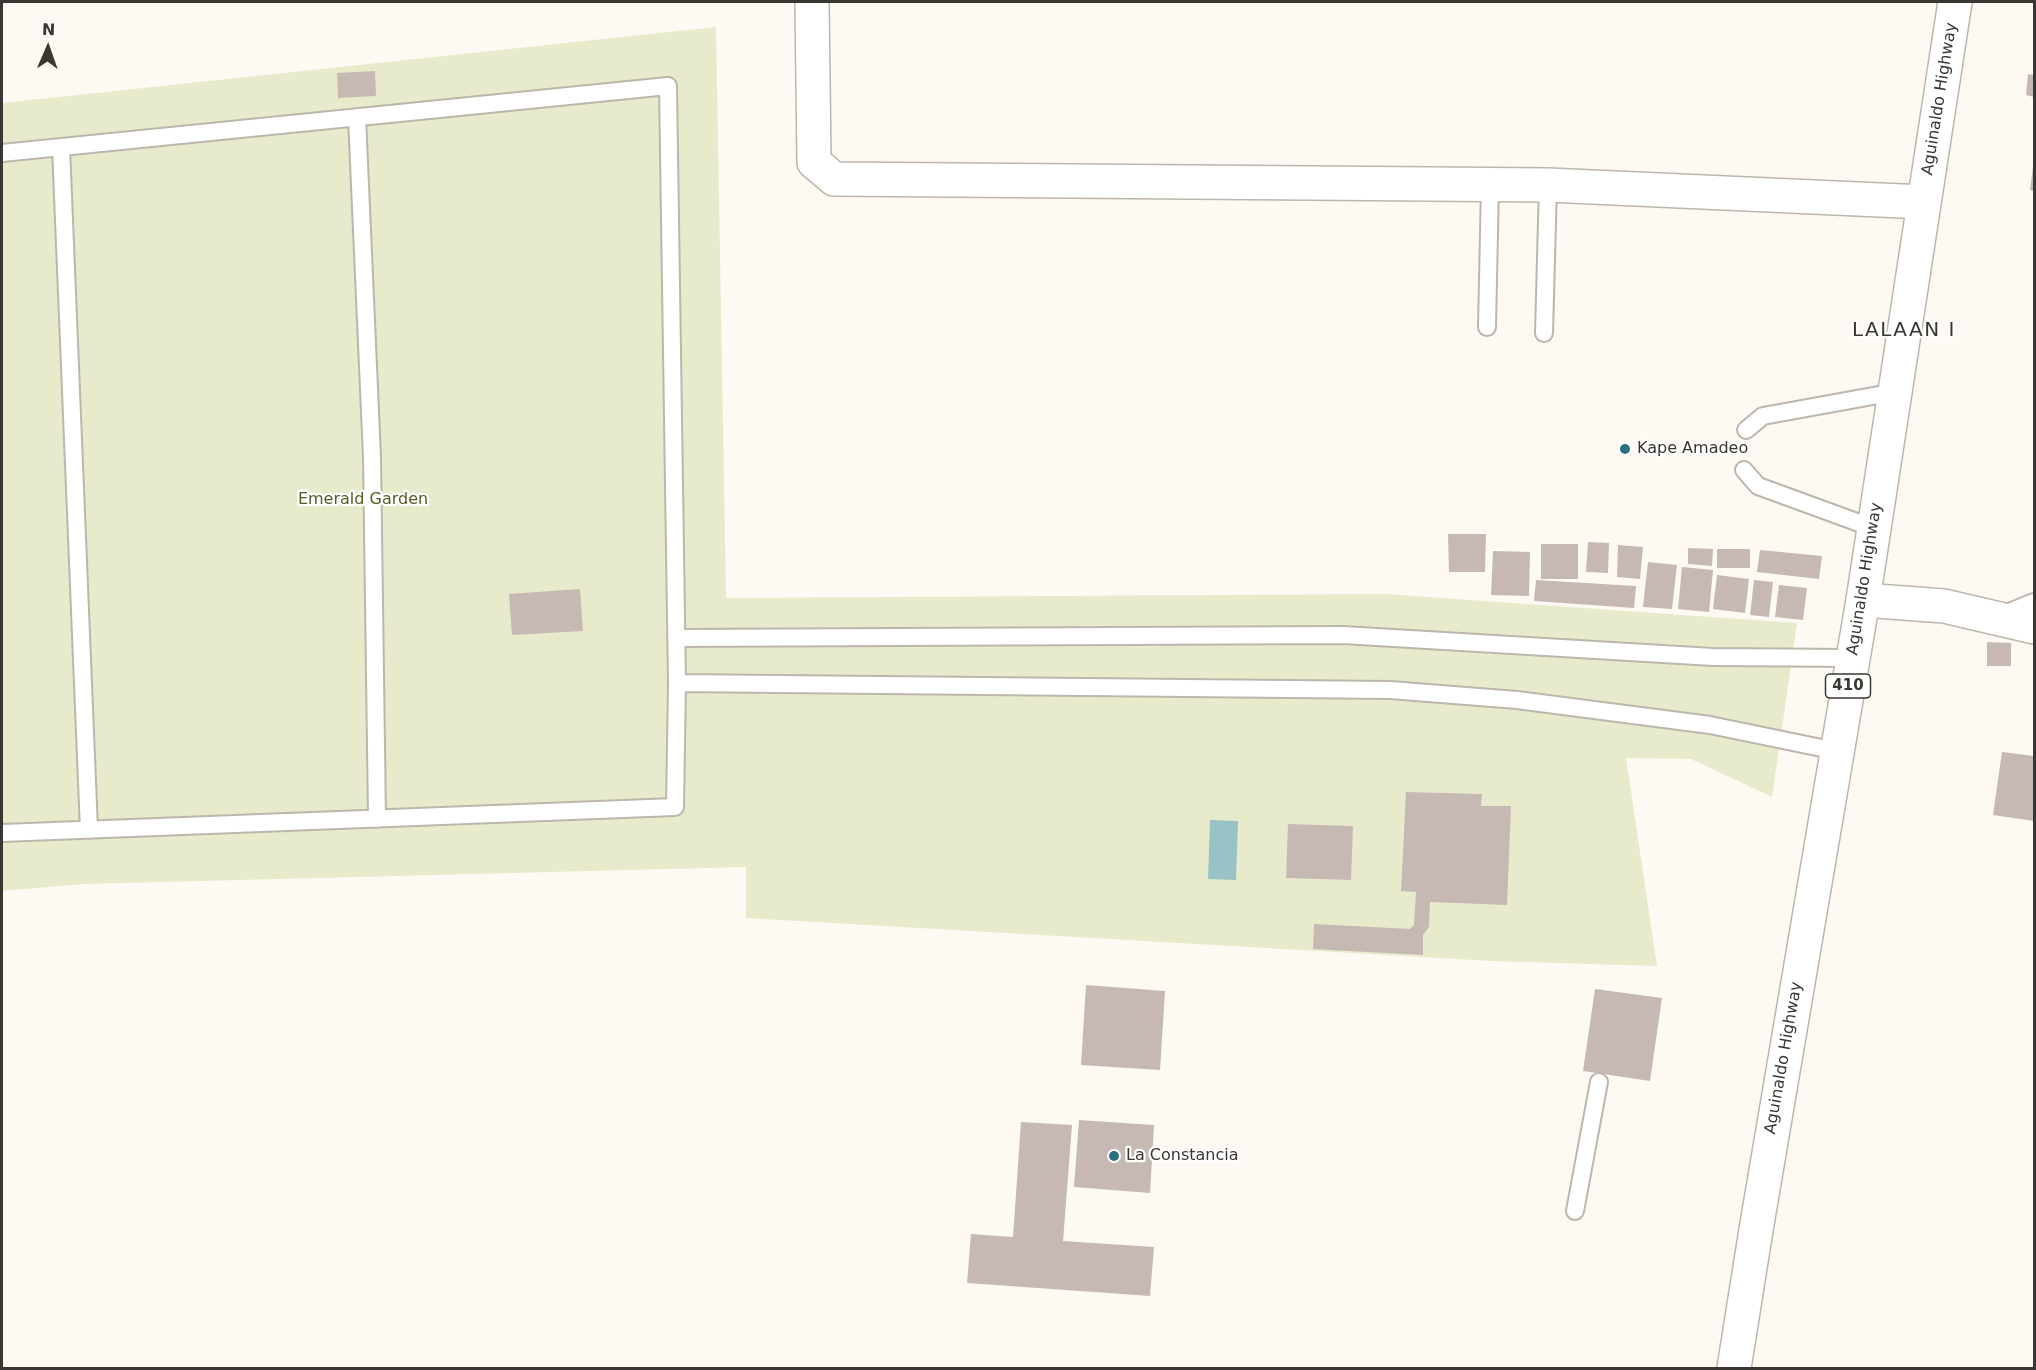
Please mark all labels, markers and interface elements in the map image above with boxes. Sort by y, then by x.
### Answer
north arrow [18,18,78,78]
text: N [42,20,56,39]
street label: Aguinaldo Highway [1918,21,1962,177]
district label: LALAAN I [1852,319,1956,343]
place label: Kape Amadeo [1637,439,1748,459]
marker: Kape Amadeo [1618,442,1632,456]
park label: Emerald Garden [298,490,428,510]
street label: Aguinaldo Highway [1843,501,1887,657]
road number: 410 [1826,674,1870,698]
street label: Aguinaldo Highway [1761,980,1807,1136]
place label: La Constancia [1126,1146,1239,1166]
marker: La Constancia [1107,1149,1121,1163]

